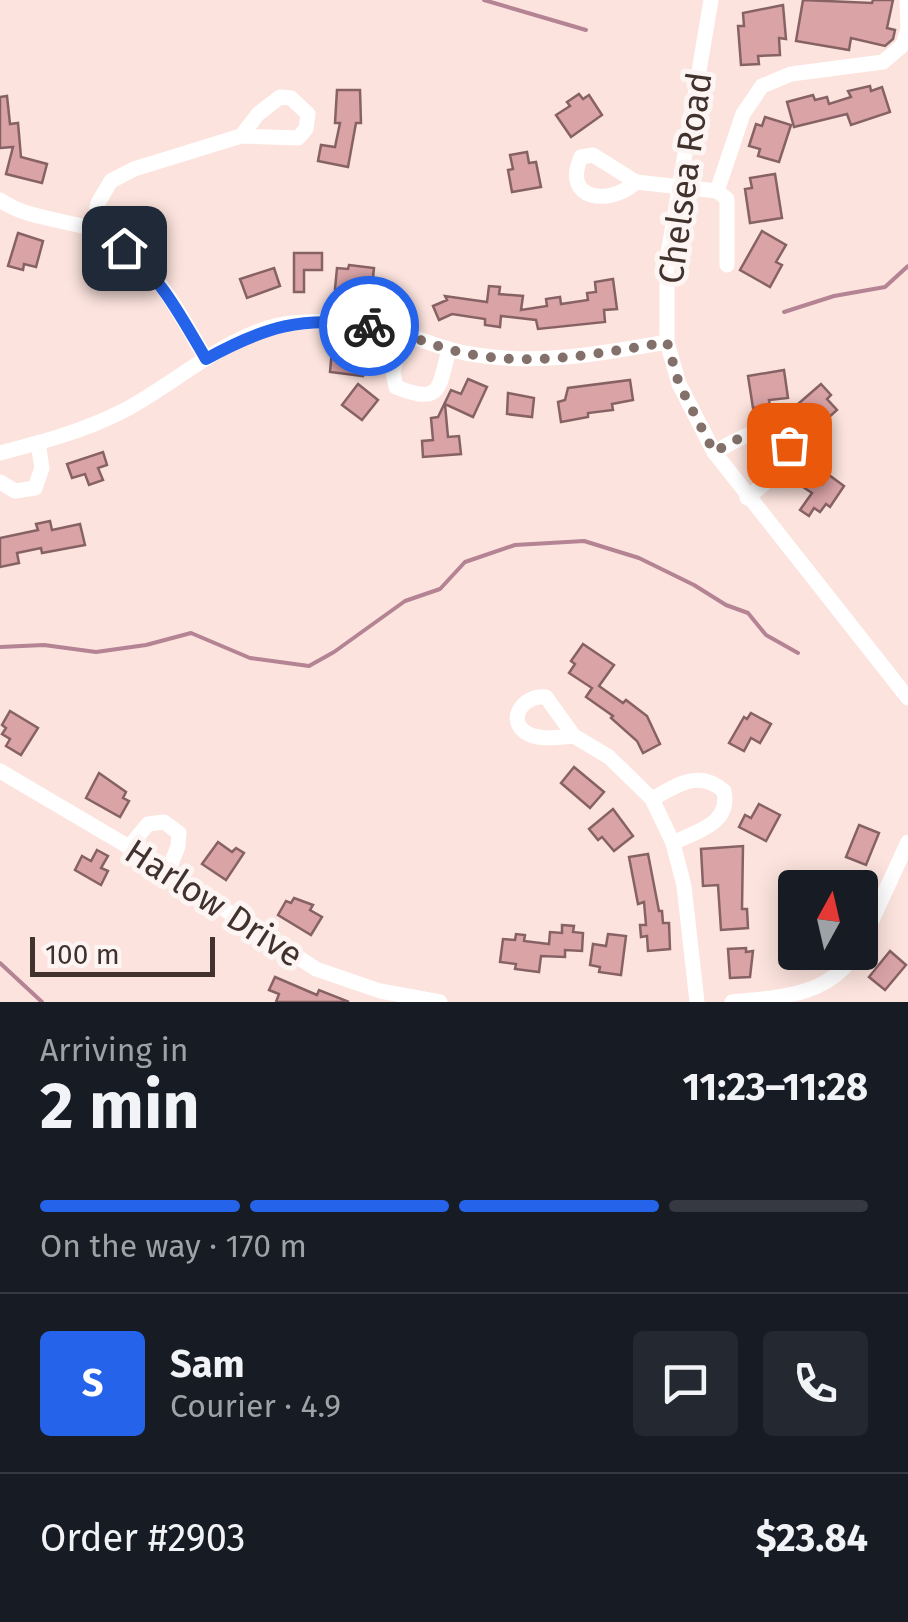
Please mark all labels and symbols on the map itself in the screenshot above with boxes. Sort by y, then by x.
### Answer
street label: Chelsea Road [649,70,721,286]
pin [82,206,167,291]
courier [319,276,419,376]
pin [747,403,832,488]
street label: Harlow Drive [117,830,311,976]
north arrow [778,870,878,970]
scale bar [30,932,215,976]

